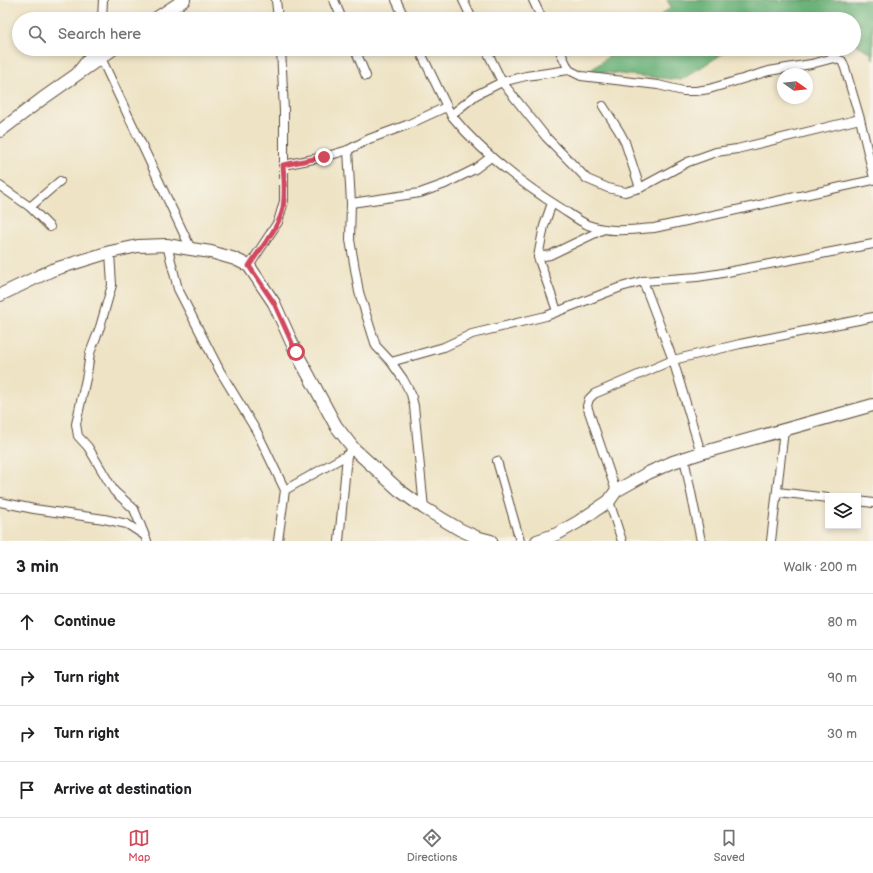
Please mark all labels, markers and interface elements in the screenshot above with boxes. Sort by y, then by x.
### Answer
search box [12,12,861,56]
icon: search [26,23,48,45]
text: Search here [58,25,141,44]
north arrow [777,68,813,104]
route end [315,148,333,166]
route start [287,343,305,361]
map controls [825,493,861,529]
button: layers [825,493,861,529]
text: 3 min [16,557,59,577]
text: Walk · 200 m [784,559,857,575]
icon: ahead [16,611,38,633]
text: Continue [54,612,116,631]
text: 80 m [828,614,857,630]
icon: right [16,667,38,689]
text: Turn right [54,668,119,687]
text: 90 m [828,670,857,686]
icon: right [16,723,38,745]
text: Turn right [54,724,119,743]
text: 30 m [827,726,857,742]
icon: arrive [16,779,38,801]
text: Arrive at destination [54,780,192,799]
tab: Map [128,827,150,864]
tab: Directions [407,827,457,864]
tab: Saved [714,827,745,864]

